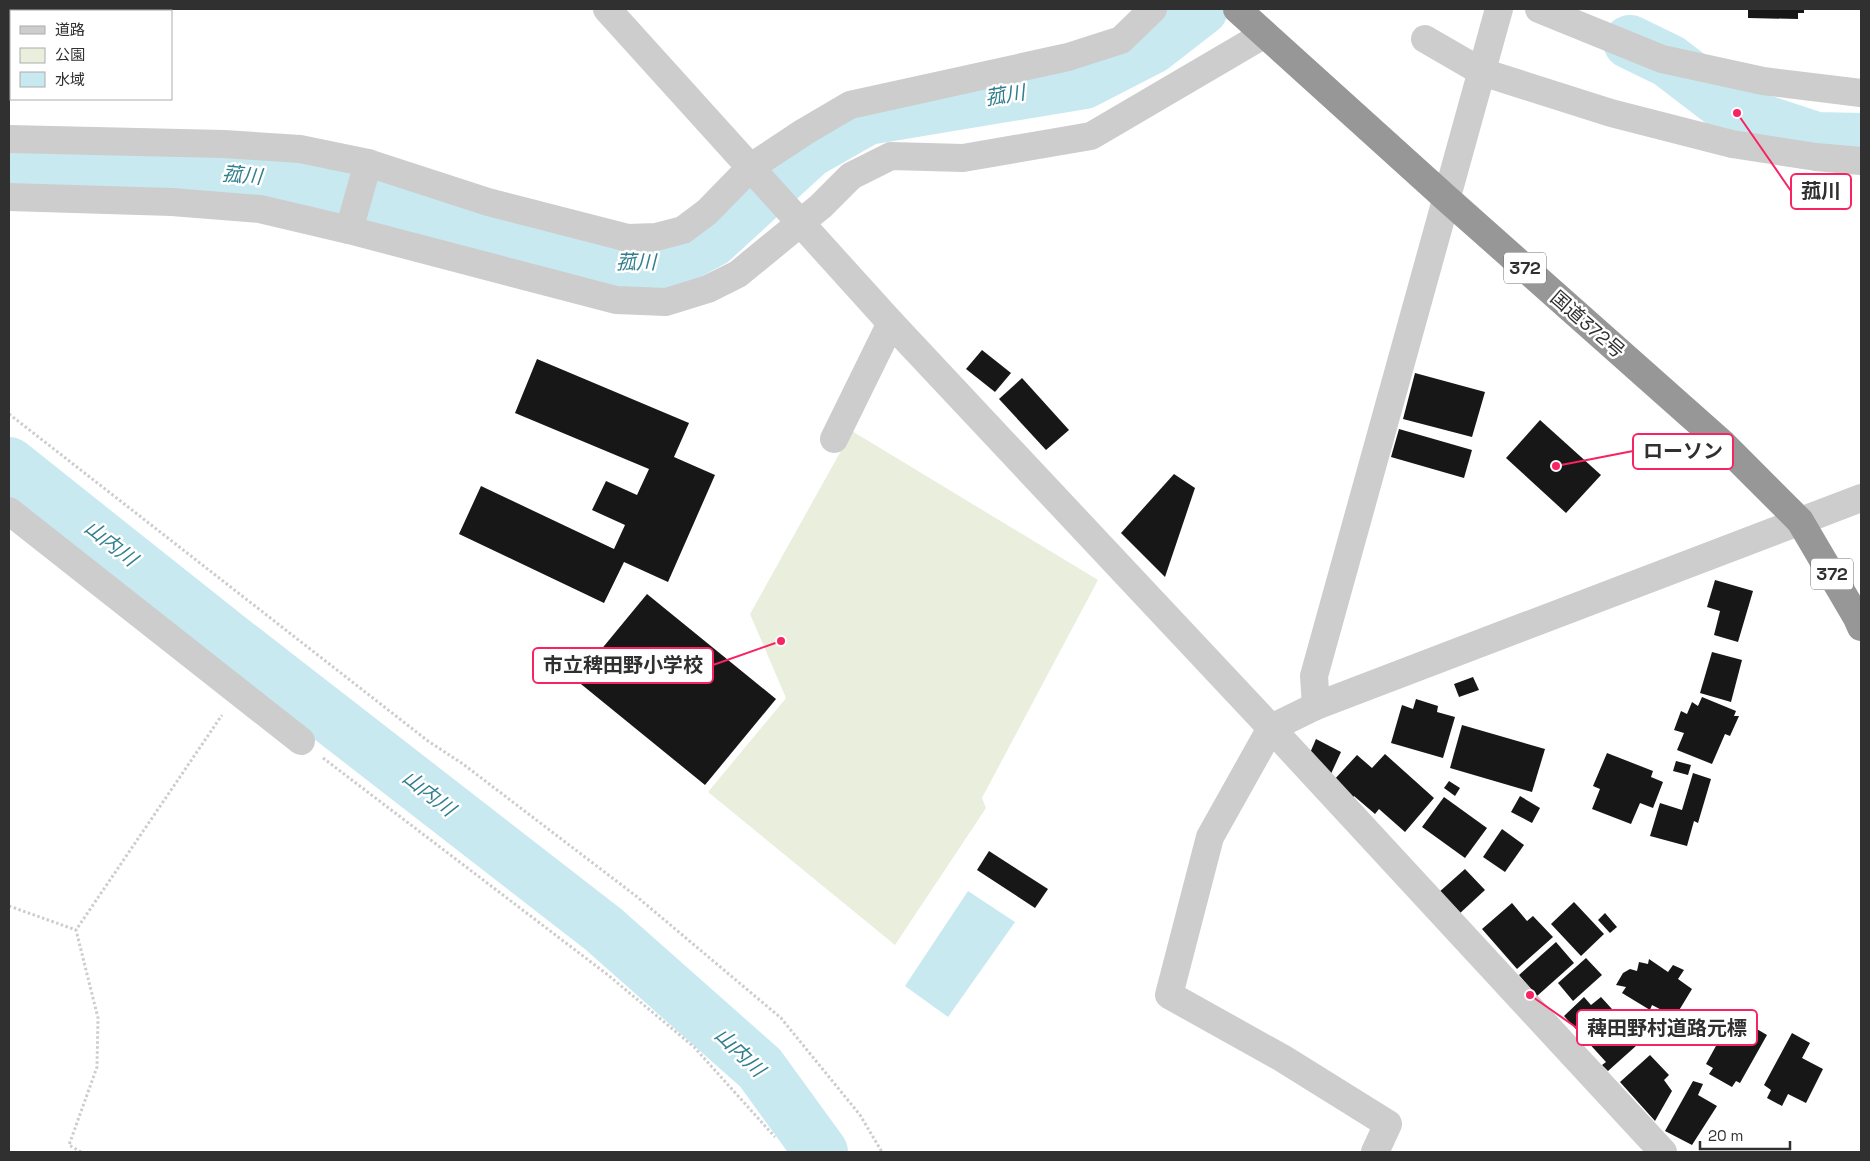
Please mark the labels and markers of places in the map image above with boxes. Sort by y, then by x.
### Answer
callout: 菰川 [1791,174,1851,209]
callout: ローソン [1633,434,1733,469]
callout: 市立稗田野小学校 [533,648,713,683]
callout: 薭田野村道路元標 [1577,1010,1757,1045]

